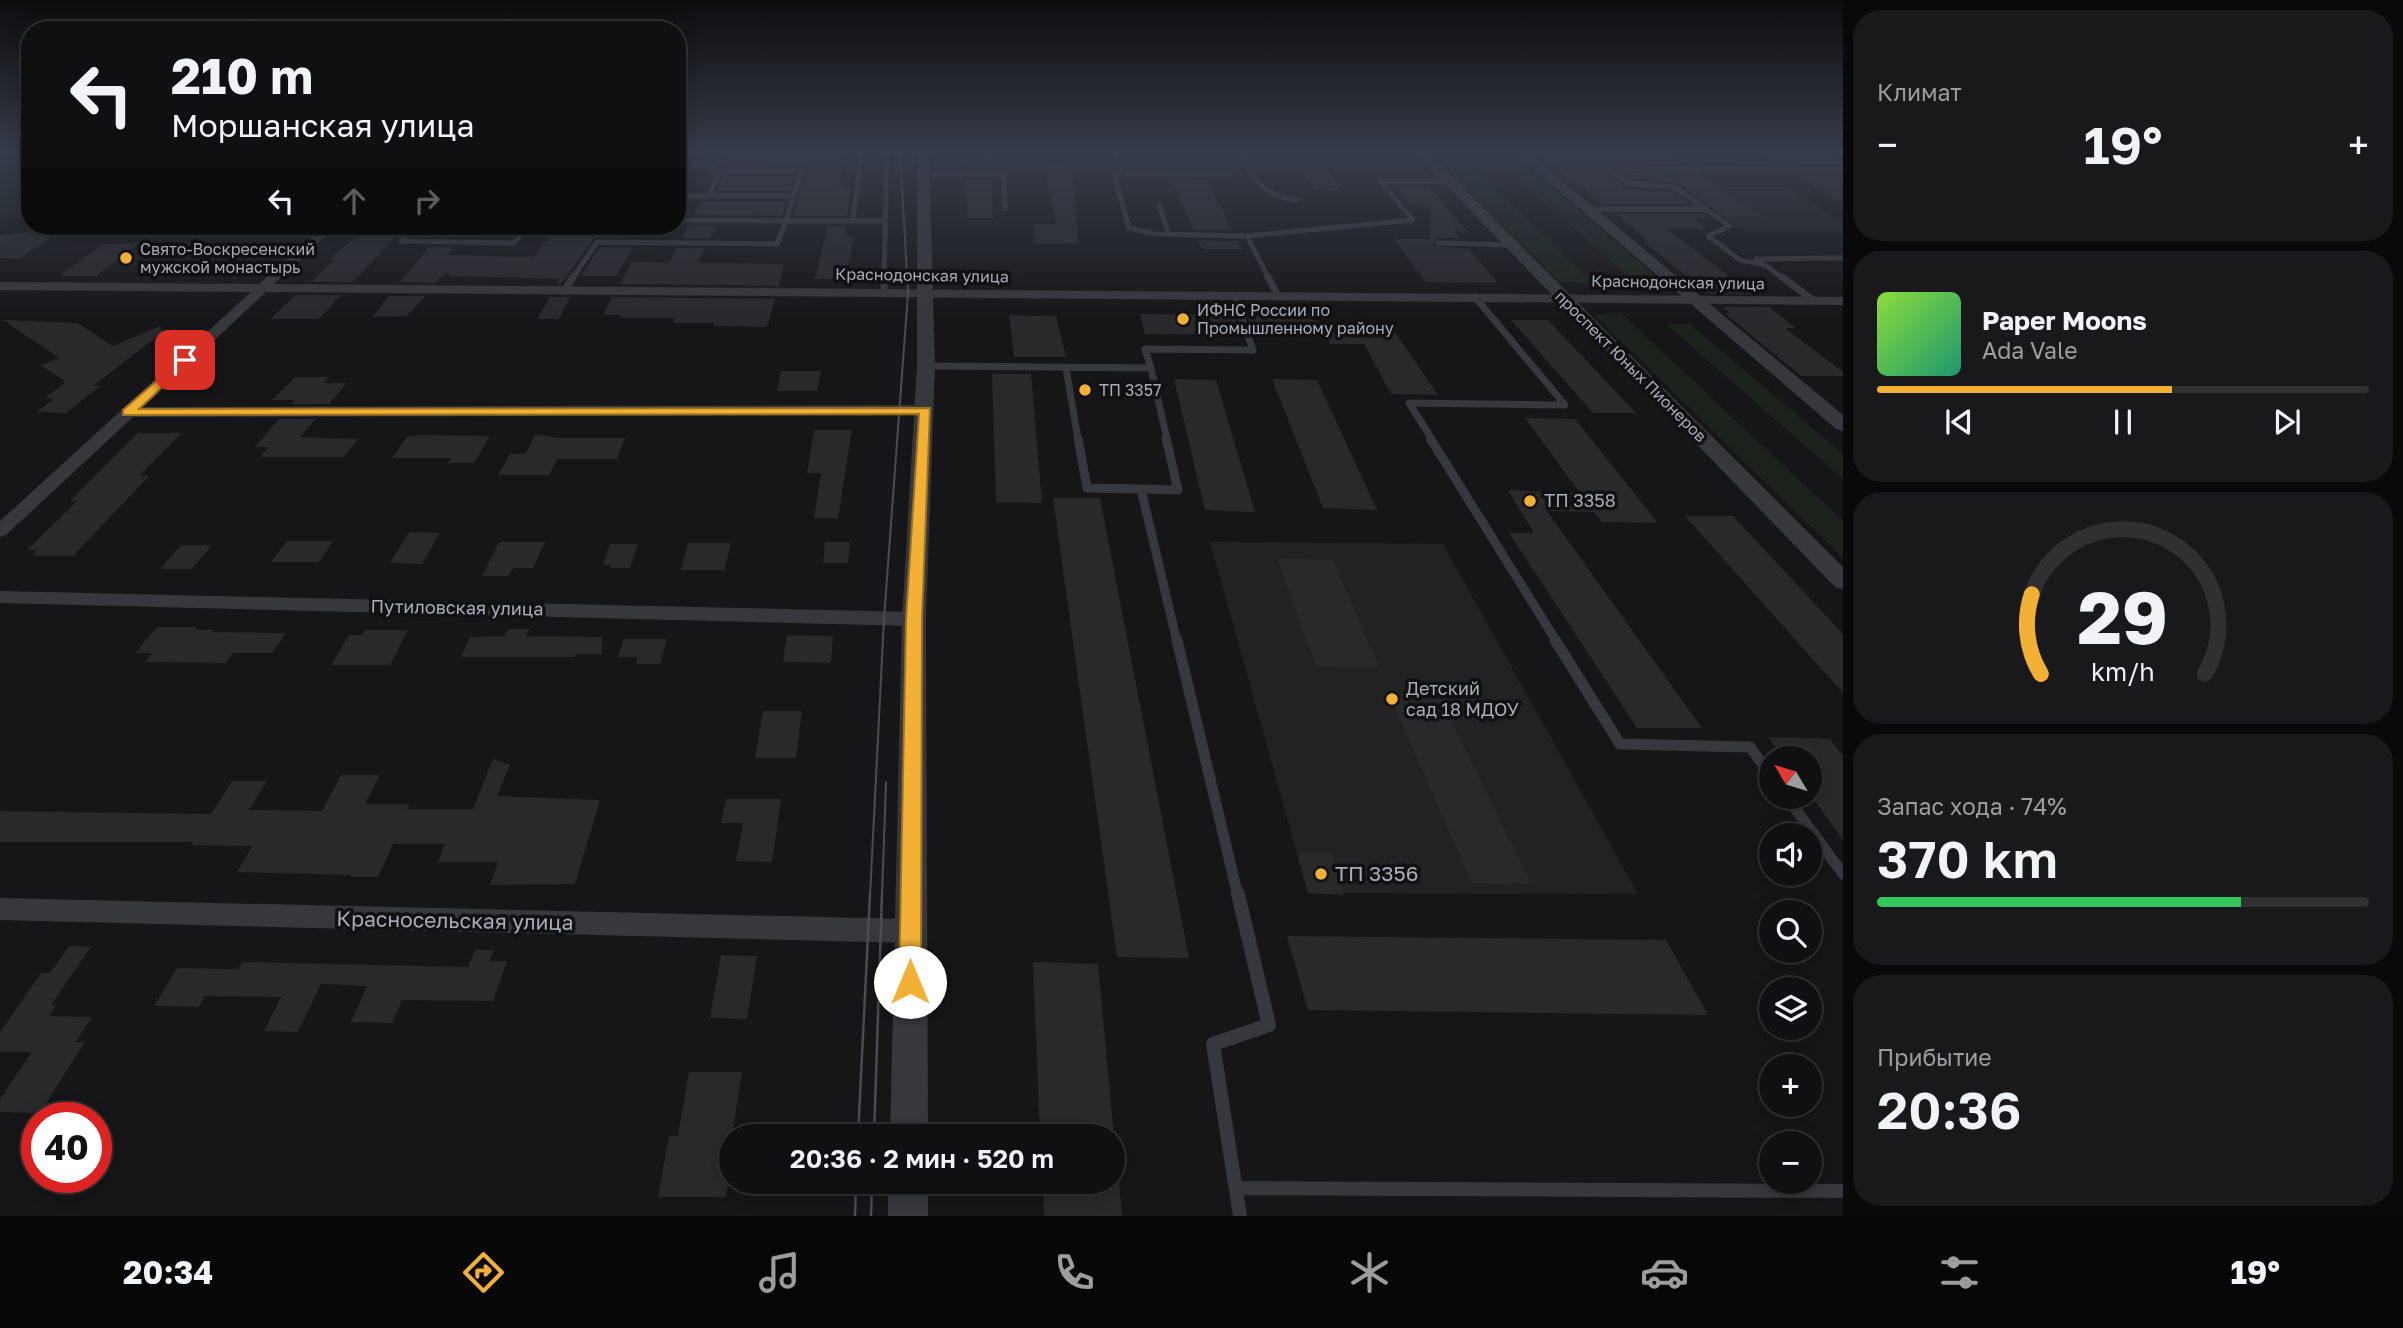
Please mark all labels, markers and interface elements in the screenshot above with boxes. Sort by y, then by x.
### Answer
text: 210 m [171,46,313,105]
icon: left [56,49,147,140]
text: Климат [1877,78,1962,106]
text: Моршанская улица [171,106,475,144]
text: 19° [2084,113,2162,175]
text: − [1877,122,1898,167]
text: + [2348,122,2369,167]
icon: left [262,182,300,220]
icon: ahead [335,182,373,220]
icon: right [408,182,446,220]
place label: Свято-Воскресенский мужской монастырь [140,239,315,277]
marker: Свято-Воскресенский мужской монастырь [118,250,134,266]
street label: Краснодонская улица [835,263,1009,287]
street label: Краснодонская улица [1591,270,1765,294]
street label: проспект Юных Пионеров [1551,286,1711,446]
place label: ИФНС России по Промышленному району [1197,300,1394,338]
text: Paper Moons [1982,305,2147,336]
marker: ИФНС России по Промышленному району [1175,311,1191,327]
pin [155,330,215,390]
text: Ada Vale [1982,336,2078,364]
icon: arrive [166,341,204,379]
place label: ТП 3357 [1099,380,1161,400]
marker: ТП 3357 [1077,382,1093,398]
icon: previous [1940,403,1978,441]
icon: pause [2104,403,2142,441]
icon: next [2268,403,2306,441]
place label: ТП 3358 [1544,489,1616,511]
marker: ТП 3358 [1522,493,1538,509]
text: 29 [2078,573,2168,660]
street label: Путиловская улица [370,594,544,620]
text: km/h [2091,656,2155,687]
place label: Детский сад 18 МДОУ [1406,677,1519,720]
marker: Детский сад 18 МДОУ [1384,691,1400,707]
north arrow [1759,746,1822,808]
map controls [1759,746,1822,1194]
text: Запас хода · 74% [1877,792,2067,820]
button: sound [1759,823,1822,886]
text: 370 km [1877,827,2058,889]
place label: ТП 3356 [1335,860,1418,886]
marker: ТП 3356 [1313,866,1329,882]
button: search [1759,900,1822,963]
street label: Красносельская улица [336,905,574,935]
position arrow [873,945,947,1019]
button: layers [1759,977,1822,1040]
text: Прибытие [1877,1043,1992,1071]
button: + [1759,1054,1822,1117]
text: 20:36 [1877,1078,2021,1140]
speed limit sign: 40 [21,1102,112,1193]
button: − [1759,1131,1822,1194]
text: 20:36 · 2 мин · 520 m [790,1143,1054,1174]
icon: directions [459,1248,508,1297]
icon: music [755,1248,804,1297]
icon: phone [1050,1248,1099,1297]
icon: climate [1345,1248,1394,1297]
icon: car [1640,1248,1689,1297]
icon: filters [1935,1248,1984,1297]
text: 20:34 [123,1253,213,1291]
text: 19° [2231,1253,2280,1291]

